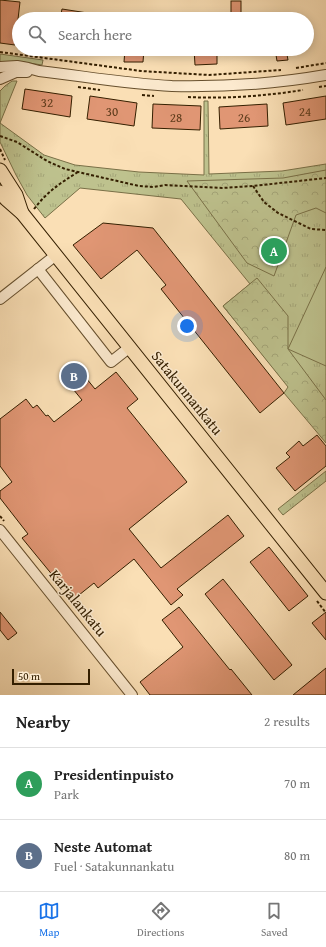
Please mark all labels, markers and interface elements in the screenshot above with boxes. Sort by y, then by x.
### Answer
search box [12,12,314,56]
icon: search [26,23,48,45]
text: Search here [58,24,132,45]
house number: 32 [41,93,53,112]
house number: 30 [106,102,118,121]
house number: 24 [299,102,311,121]
house number: 28 [170,108,182,127]
house number: 26 [238,108,250,127]
pin: A [261,236,287,266]
your location [177,316,197,336]
street label: Satakunnankatu [147,346,229,440]
pin: B [61,361,87,391]
street label: Karjalankatu [45,565,113,641]
scale bar [12,667,90,686]
text: 50 m [18,668,40,684]
text: Nearby [16,709,70,734]
text: 2 results [264,712,310,731]
text: Presidentinpuisto [54,764,174,785]
text: A [25,774,33,793]
text: 70 m [284,774,310,793]
text: Park [54,785,79,804]
text: Neste Automat [54,836,152,857]
text: B [25,846,33,865]
text: 80 m [284,846,310,865]
text: Fuel · Satakunnankatu [54,857,174,876]
tab: Map [38,900,60,940]
tab: Directions [137,900,184,940]
tab: Saved [261,900,288,940]

